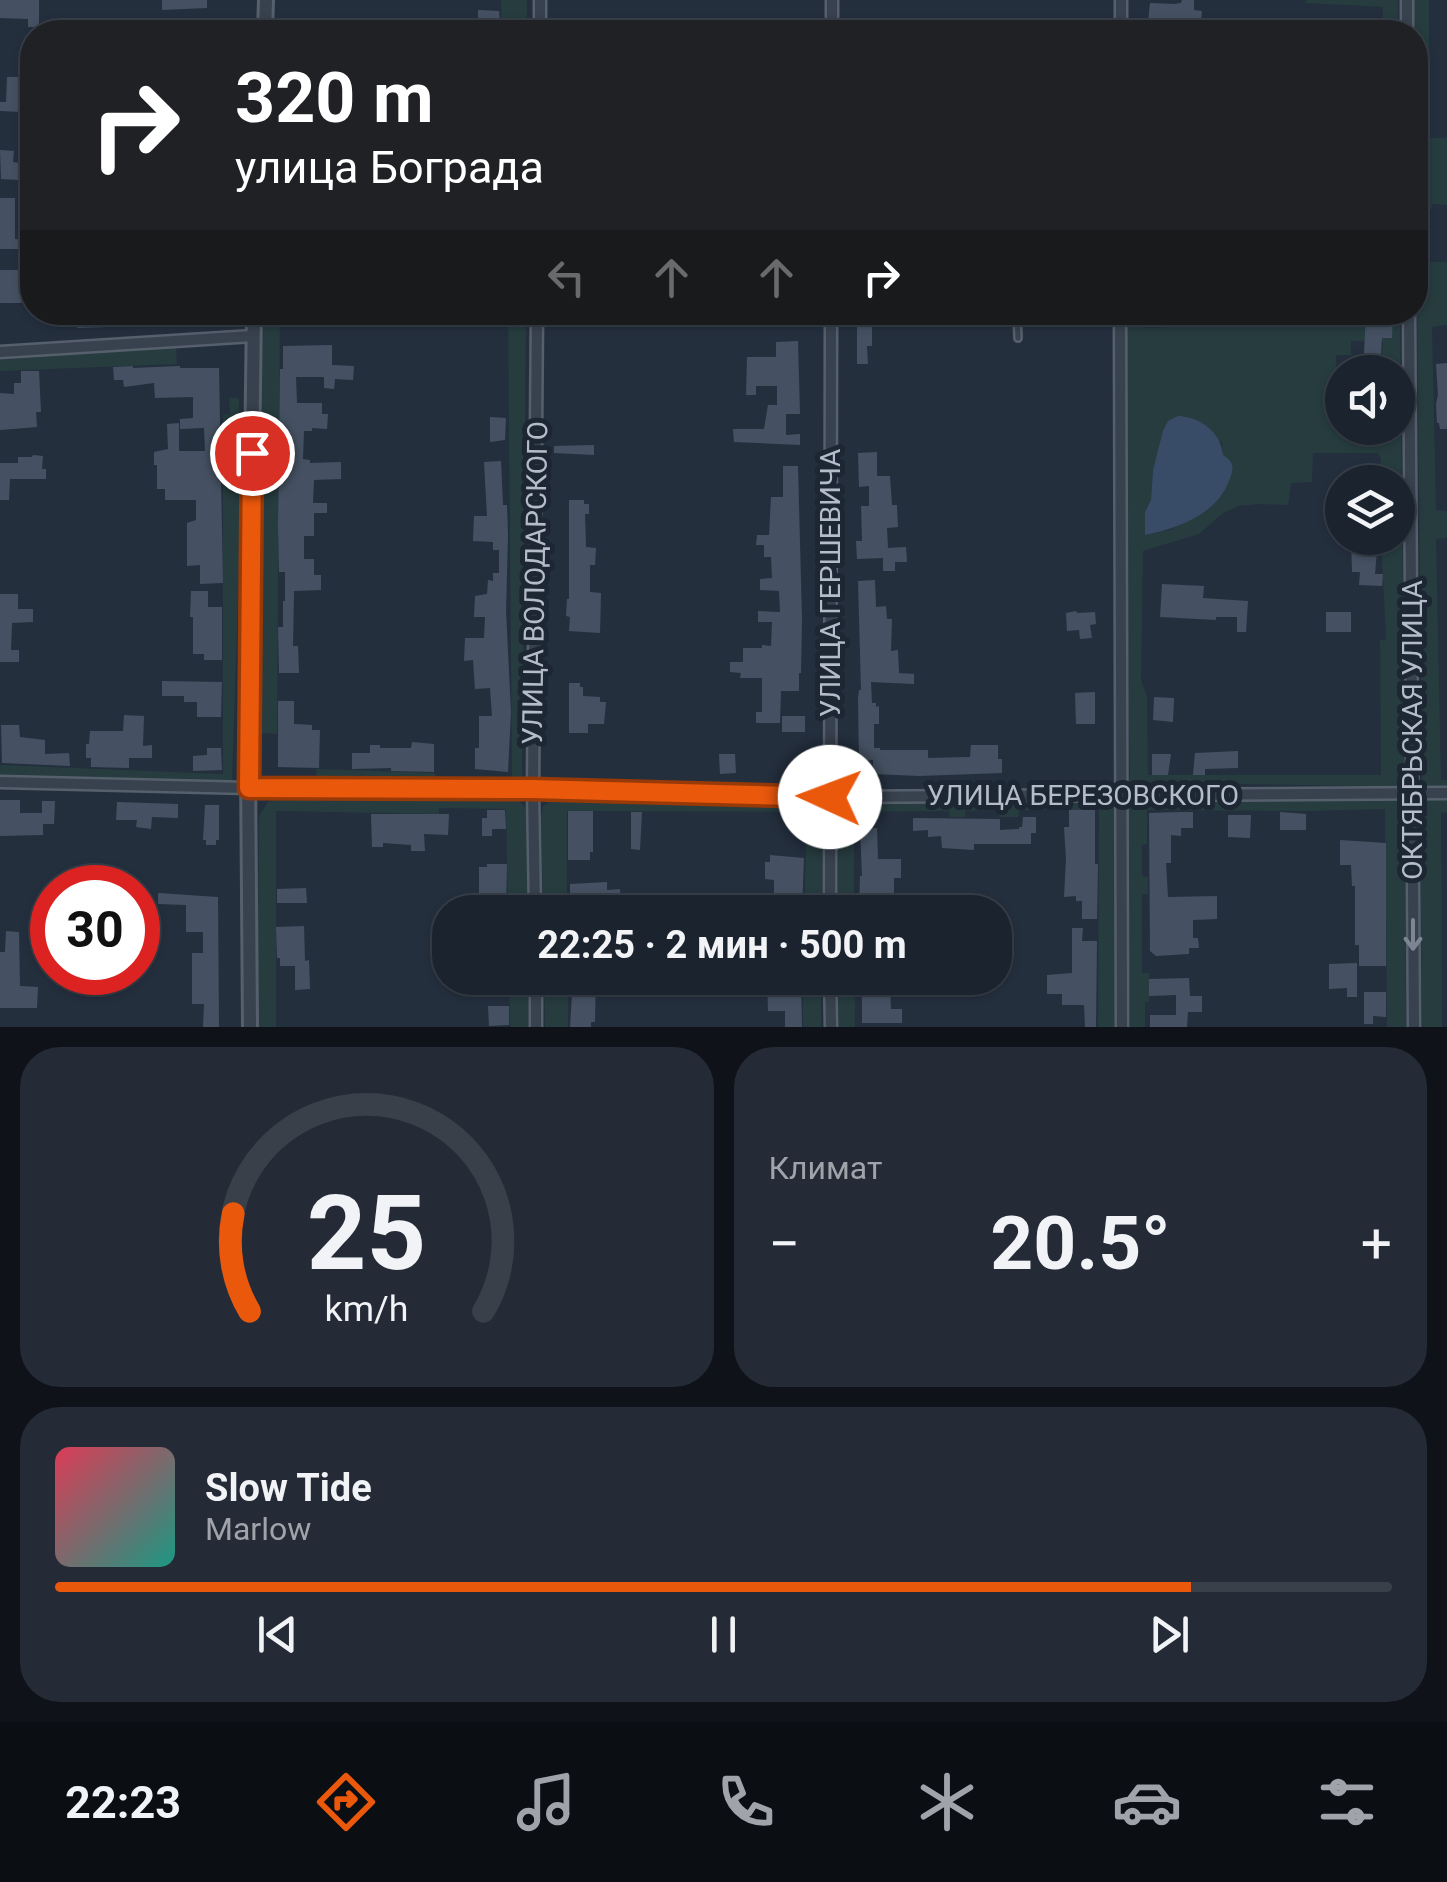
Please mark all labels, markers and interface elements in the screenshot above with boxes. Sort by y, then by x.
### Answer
text: 320 m [235,57,434,139]
icon: right [70,60,200,190]
text: улица Бограда [235,141,544,194]
icon: left [539,250,594,305]
icon: ahead [644,250,699,305]
icon: ahead [749,250,804,305]
icon: right [854,250,909,305]
map controls [1325,355,1415,555]
button: sound [1325,355,1415,445]
pin [210,411,295,496]
street label: УЛИЦА ВОЛОДАРСКОГО [516,421,554,745]
icon: arrive [225,426,280,481]
street label: УЛИЦА ГЕРШЕВИЧА [814,449,847,717]
button: layers [1325,465,1415,555]
street label: ОКТЯБРЬСКАЯ УЛИЦА [1396,580,1429,880]
position arrow [778,745,882,849]
street label: УЛИЦА БЕРЕЗОВСКОГО [927,779,1239,812]
speed limit sign: 30 [30,865,160,995]
one-way arrow [1404,918,1422,950]
text: 22:25 · 2 мин · 500 m [537,923,907,967]
text: Климат [769,1149,882,1187]
text: 25 [307,1173,426,1294]
text: 20.5° [990,1199,1170,1287]
text: − [769,1212,800,1276]
text: + [1361,1212,1392,1276]
text: km/h [325,1288,409,1330]
text: Slow Tide [205,1466,372,1510]
text: Marlow [205,1510,311,1548]
icon: previous [250,1607,305,1662]
icon: pause [696,1607,751,1662]
icon: next [1142,1607,1197,1662]
icon: directions [311,1767,381,1837]
icon: music [511,1767,581,1837]
icon: phone [711,1767,781,1837]
icon: climate [912,1767,982,1837]
icon: car [1112,1767,1182,1837]
icon: filters [1312,1767,1382,1837]
text: 22:23 [65,1776,181,1829]

